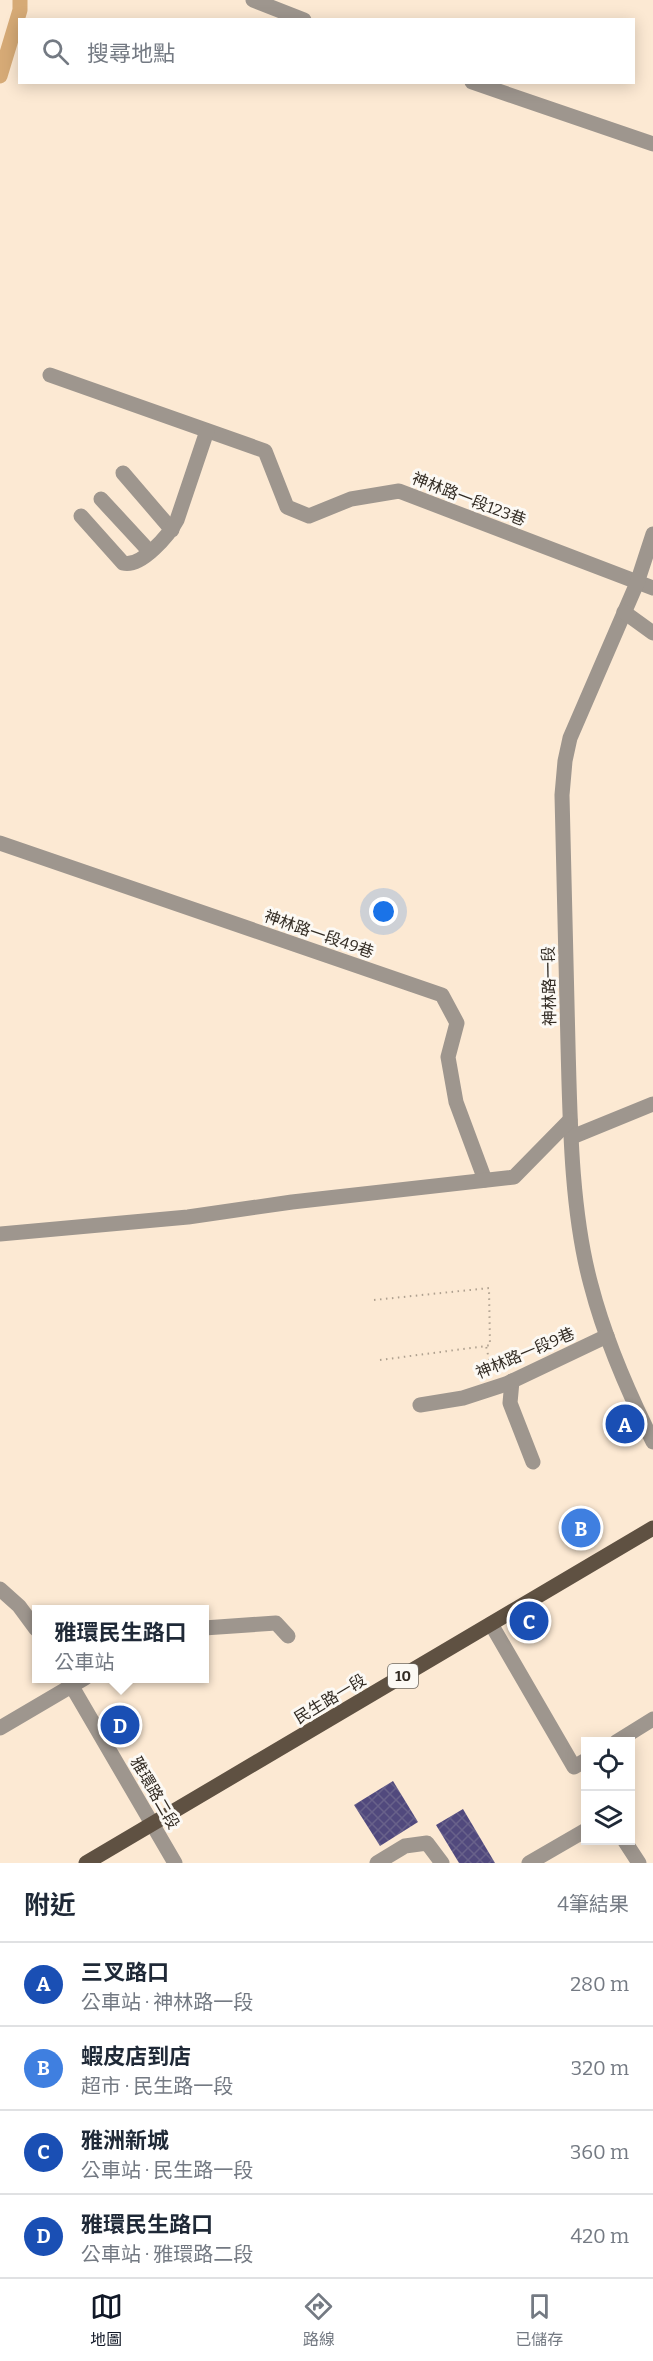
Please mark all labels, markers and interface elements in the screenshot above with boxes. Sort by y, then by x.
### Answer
search box [18,18,635,84]
icon: search [39,35,72,68]
text: 搜尋地點 [87,40,175,67]
street label: 神林路一段123巷 [409,469,529,529]
your location [369,897,398,926]
street label: 神林路一段49巷 [262,906,376,962]
street label: 神林路一段 [539,946,559,1026]
street label: 神林路一段9巷 [473,1324,577,1382]
pin: A [606,1402,644,1446]
pin: B [562,1506,600,1550]
pin: C [510,1598,548,1644]
popup [32,1605,209,1683]
text: 雅環民生路口 [54,1619,187,1646]
text: 公車站 [54,1650,114,1674]
road number: 10 [388,1664,418,1688]
street label: 民生路一段 [291,1670,369,1728]
pin: D [100,1702,140,1748]
map controls [581,1737,635,1845]
button: locate [581,1737,635,1791]
street label: 雅環路二段 [127,1754,183,1832]
button: layers [581,1791,635,1845]
text: 附近 [24,1890,76,1921]
text: 4筆結果 [557,1892,629,1916]
text: 三叉路口 [81,1959,169,1986]
text: A [36,1972,51,1996]
text: 280 m [570,1972,629,1996]
text: 公車站 · 神林路一段 [81,1990,253,2014]
text: 蝦皮店到店 [81,2043,191,2070]
text: B [37,2056,50,2080]
text: 320 m [571,2056,629,2080]
text: 超市 · 民生路一段 [81,2074,233,2098]
text: 雅洲新城 [81,2127,169,2154]
text: C [37,2140,50,2164]
text: 360 m [570,2140,629,2164]
text: 公車站 · 民生路一段 [81,2158,253,2182]
text: 雅環民生路口 [81,2211,213,2238]
text: D [36,2224,51,2248]
text: 420 m [571,2224,629,2248]
text: 公車站 · 雅環路二段 [81,2242,253,2266]
tab: 地圖 [90,2290,123,2350]
tab: 路線 [302,2290,335,2350]
tab: 已儲存 [515,2290,563,2350]

